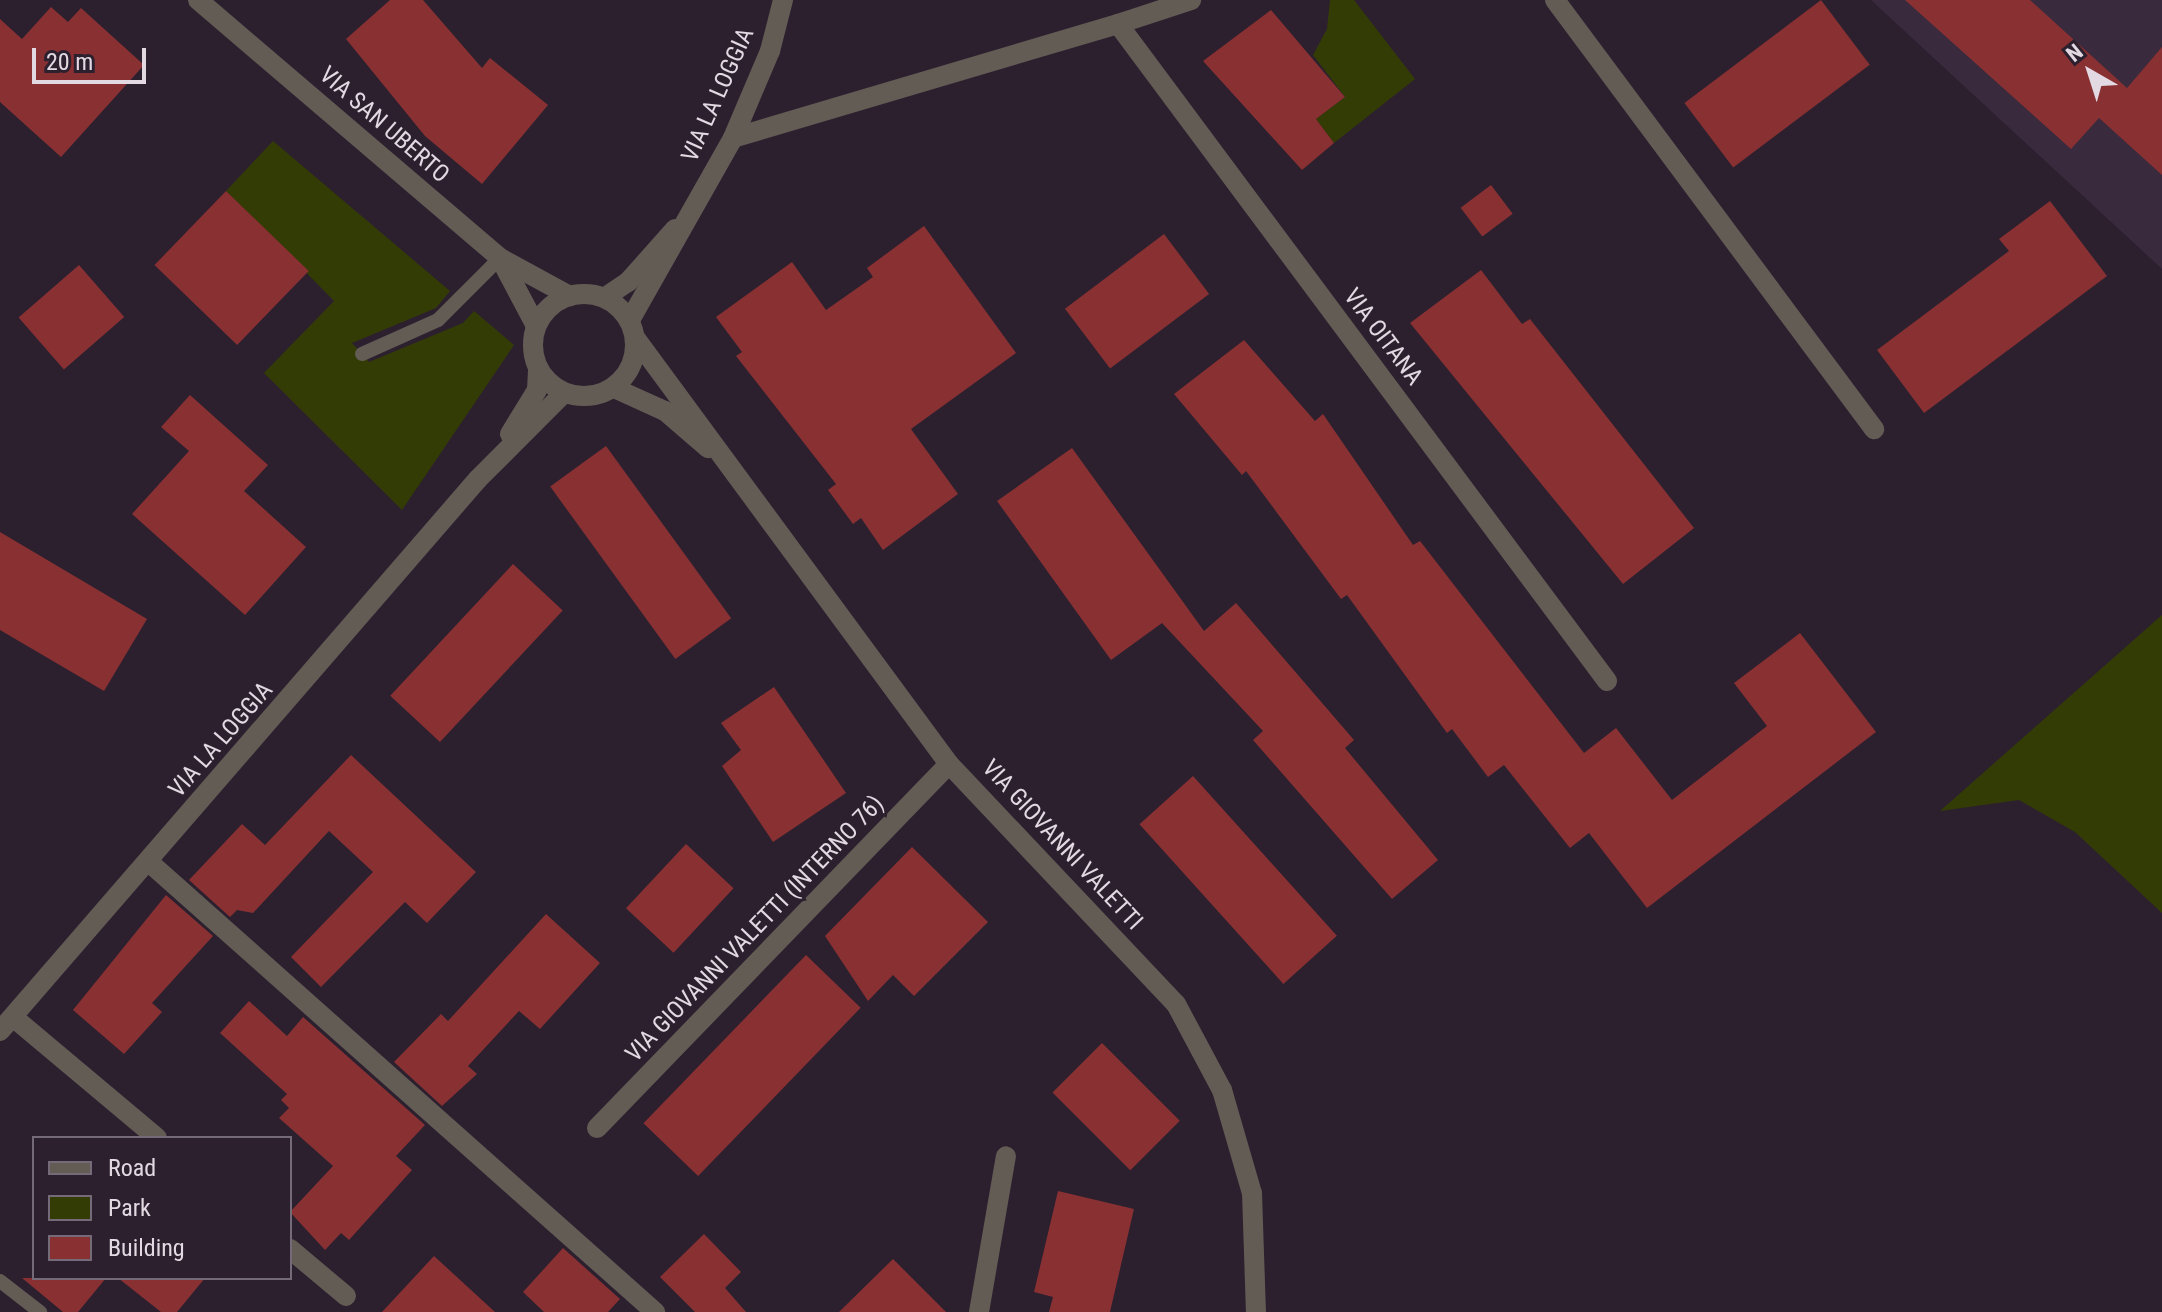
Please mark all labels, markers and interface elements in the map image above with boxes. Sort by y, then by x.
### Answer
street label: VIA LA LOGGIA [676,24,760,166]
scale bar [36,32,150,82]
north arrow [2050,32,2130,112]
text: N [2061,39,2088,67]
text: 20 m [46,48,93,76]
street label: VIA SAN UBERTO [313,61,455,189]
street label: VIA OITANA [1337,283,1429,391]
street label: VIA LA LOGGIA [163,676,279,804]
street label: VIA GIOVANNI VALETTI [976,754,1148,936]
street label: VIA GIOVANNI VALETTI (INTERNO 76) [620,790,890,1068]
legend [32,1136,292,1280]
text: Road [108,1154,156,1182]
text: Park [108,1194,151,1222]
text: Building [108,1234,185,1262]

